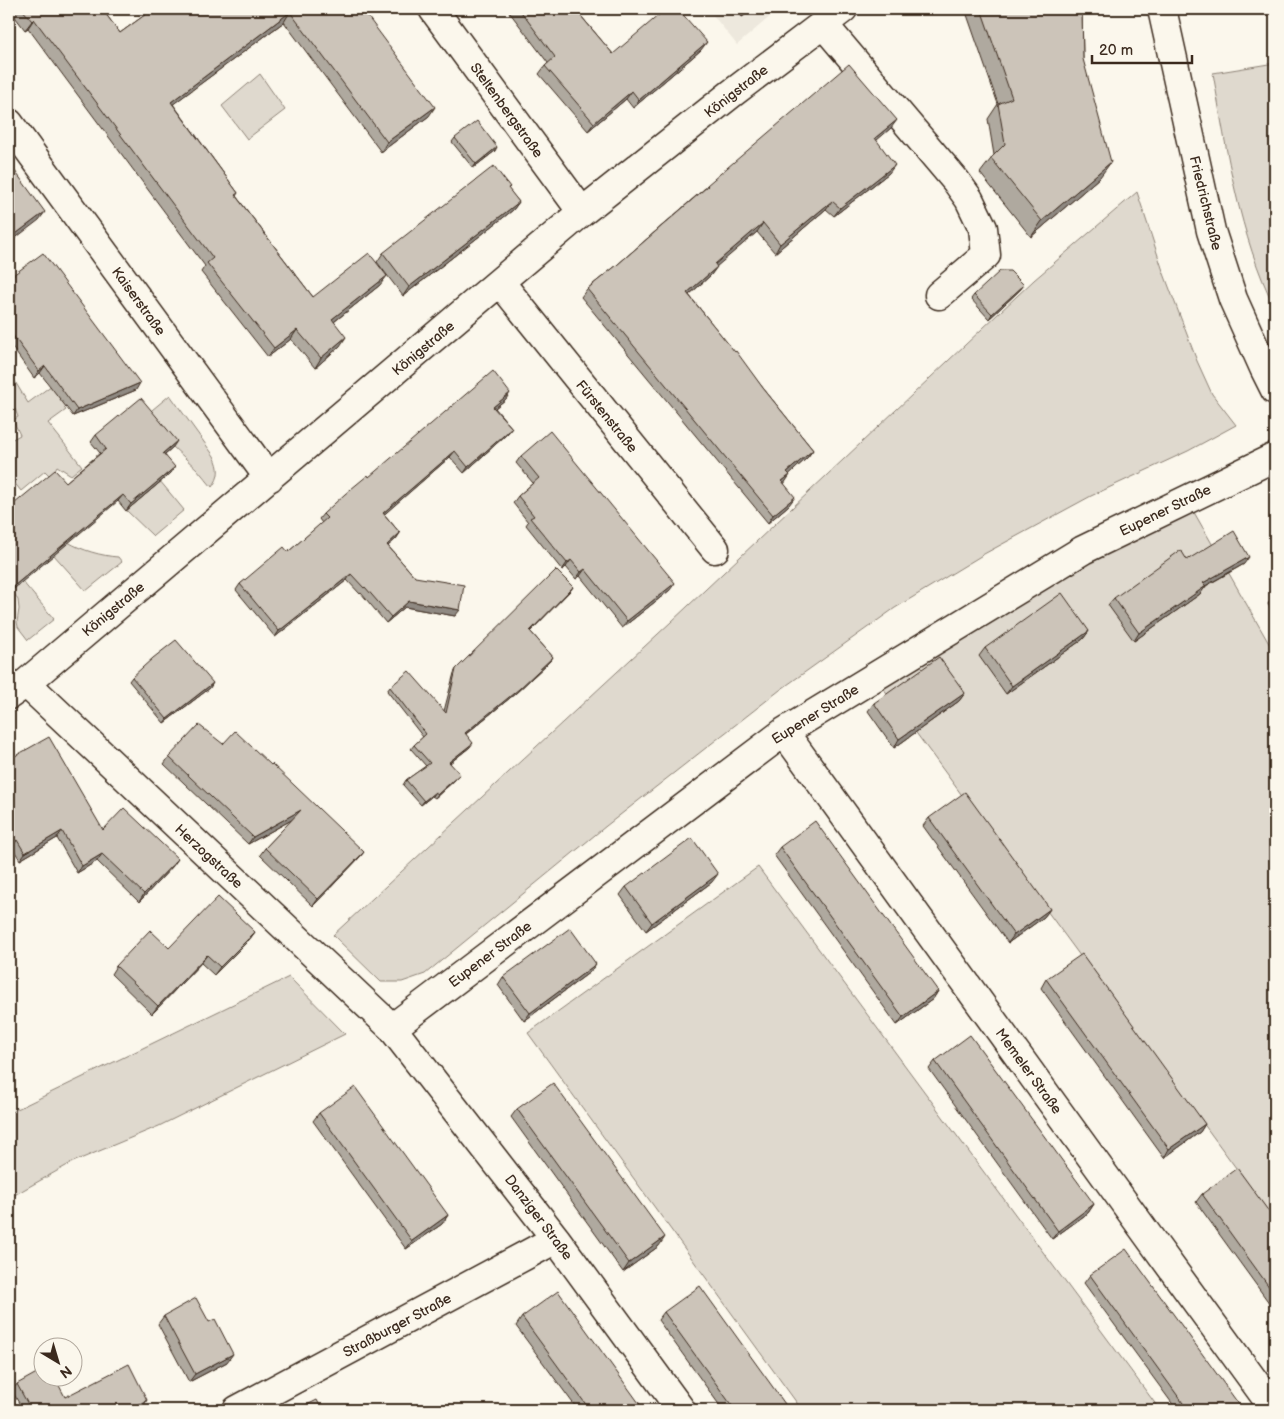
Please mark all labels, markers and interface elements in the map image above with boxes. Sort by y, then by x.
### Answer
scale bar [1092,32,1192,64]
text: 20 m [1099,41,1133,60]
street label: Steltenbergstraße [466,60,547,161]
street label: Königstraße [701,61,772,122]
street label: Friedrichstraße [1186,154,1225,252]
street label: Kaiserstraße [108,264,169,339]
street label: Königstraße [389,317,458,379]
street label: Fürstenstraße [572,377,641,456]
street label: Eupener Straße [1117,481,1214,540]
street label: Königstraße [79,578,148,640]
street label: Eupener Straße [769,681,862,748]
street label: Herzogstraße [171,821,246,892]
street label: Eupener Straße [445,918,535,991]
street label: Memeler Straße [992,1025,1065,1117]
street label: Danziger Straße [501,1171,576,1263]
street label: Straßburger Straße [340,1290,454,1361]
north arrow [32,1336,82,1386]
text: N [56,1362,75,1382]

